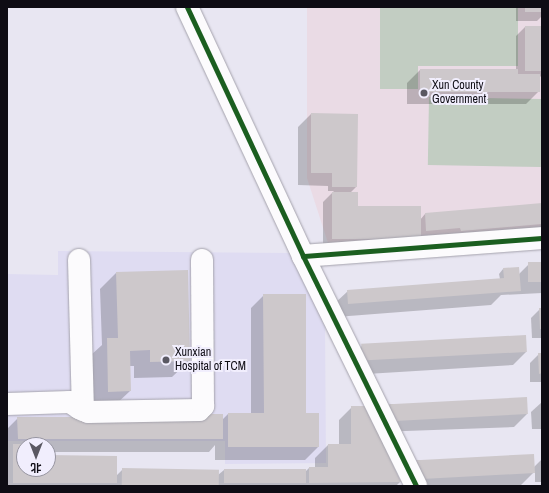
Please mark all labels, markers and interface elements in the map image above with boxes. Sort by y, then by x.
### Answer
place label: Xun County Government [432,79,486,107]
marker: Xun County Government [419,88,429,98]
place label: Xunxian Hospital of TCM [175,346,246,374]
marker: Xunxian Hospital of TCM [160,354,172,366]
north arrow [16,437,56,477]
text: 北 [31,461,42,475]

